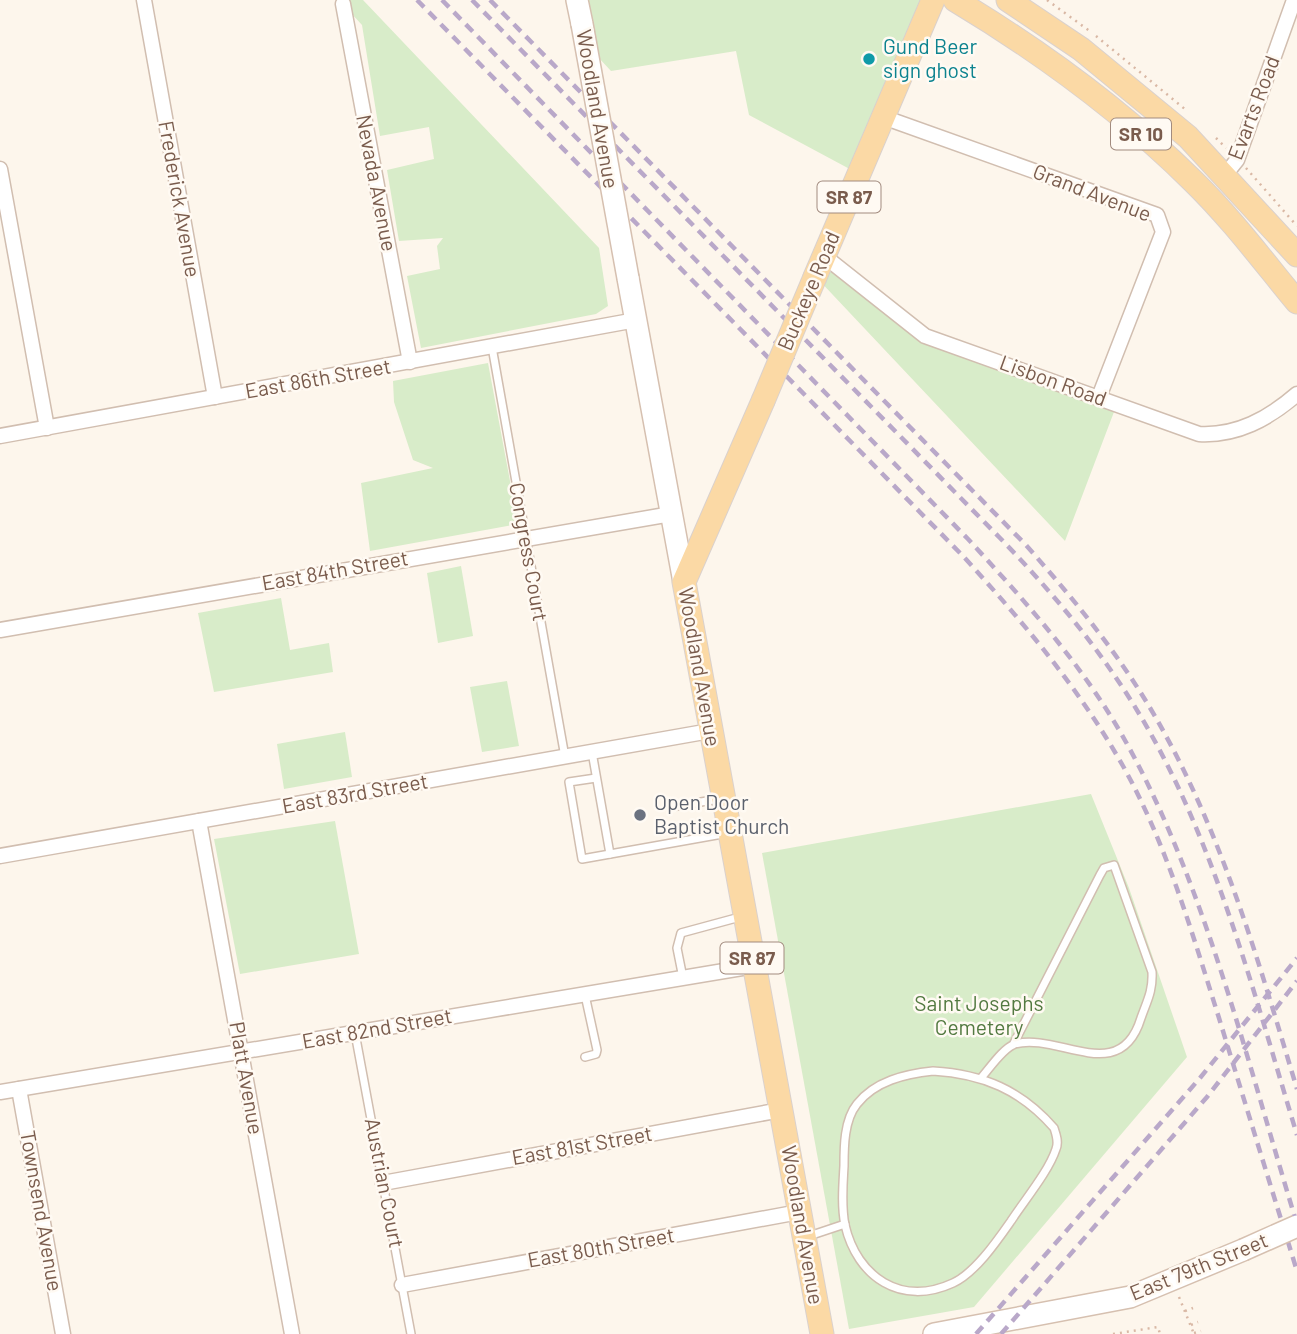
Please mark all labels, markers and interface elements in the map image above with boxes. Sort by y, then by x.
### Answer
street label: Woodland Avenue [572,27,625,190]
place label: Gund Beer sign ghost [883,33,978,82]
marker: Gund Beer sign ghost [861,51,877,67]
street label: Evarts Road [1221,52,1284,163]
street label: Nevada Avenue [352,112,403,253]
road number: SR 10 [1111,118,1171,150]
street label: Frederick Avenue [154,119,207,279]
street label: Grand Avenue [1030,158,1155,226]
road number: SR 87 [818,182,880,212]
street label: Buckeye Road [771,227,844,354]
street label: Lisbon Road [997,349,1110,411]
street label: East 86th Street [243,352,393,403]
street label: Congress Court [505,480,554,623]
street label: East 84th Street [260,544,410,595]
street label: Woodland Avenue [674,585,727,748]
street label: East 83rd Street [280,767,430,818]
place label: Open Door Baptist Church [654,789,789,838]
marker: Open Door Baptist Church [632,807,648,823]
road number: SR 87 [720,942,784,974]
park label: Saint Josephs Cemetery [914,990,1044,1039]
street label: East 82nd Street [300,1002,454,1053]
street label: Platt Avenue [225,1019,270,1136]
street label: Austrian Court [361,1116,410,1250]
street label: East 81st Street [509,1120,654,1169]
street label: Townsend Avenue [16,1128,69,1293]
street label: Woodland Avenue [777,1143,830,1306]
street label: East 80th Street [525,1221,676,1272]
street label: East 79th Street [1126,1227,1271,1305]

